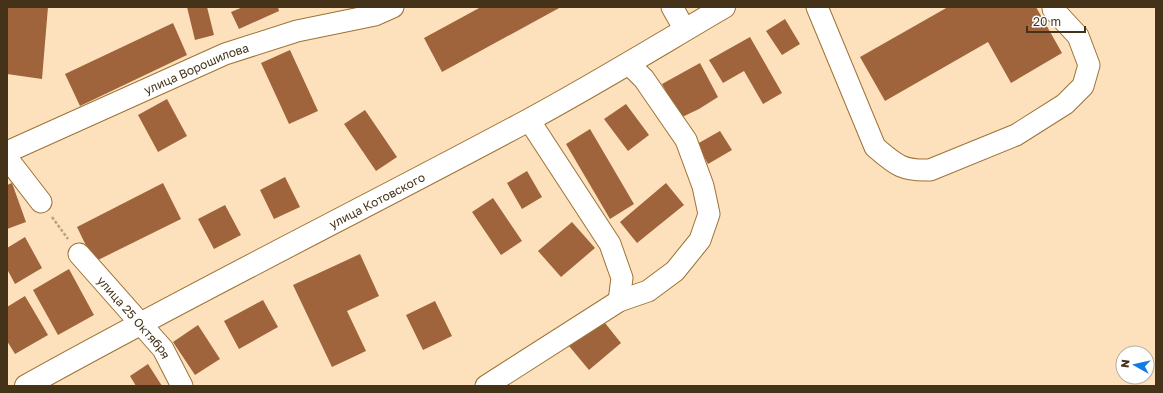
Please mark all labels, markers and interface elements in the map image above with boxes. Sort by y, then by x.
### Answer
scale bar [1027,8,1085,34]
text: 20 m [1033,14,1061,29]
street label: улица Ворошилова [141,39,251,97]
street label: улица Котовского [326,169,427,231]
street label: улица 25 Октября [94,273,174,361]
north arrow [1115,345,1155,385]
text: N [1118,358,1132,369]

